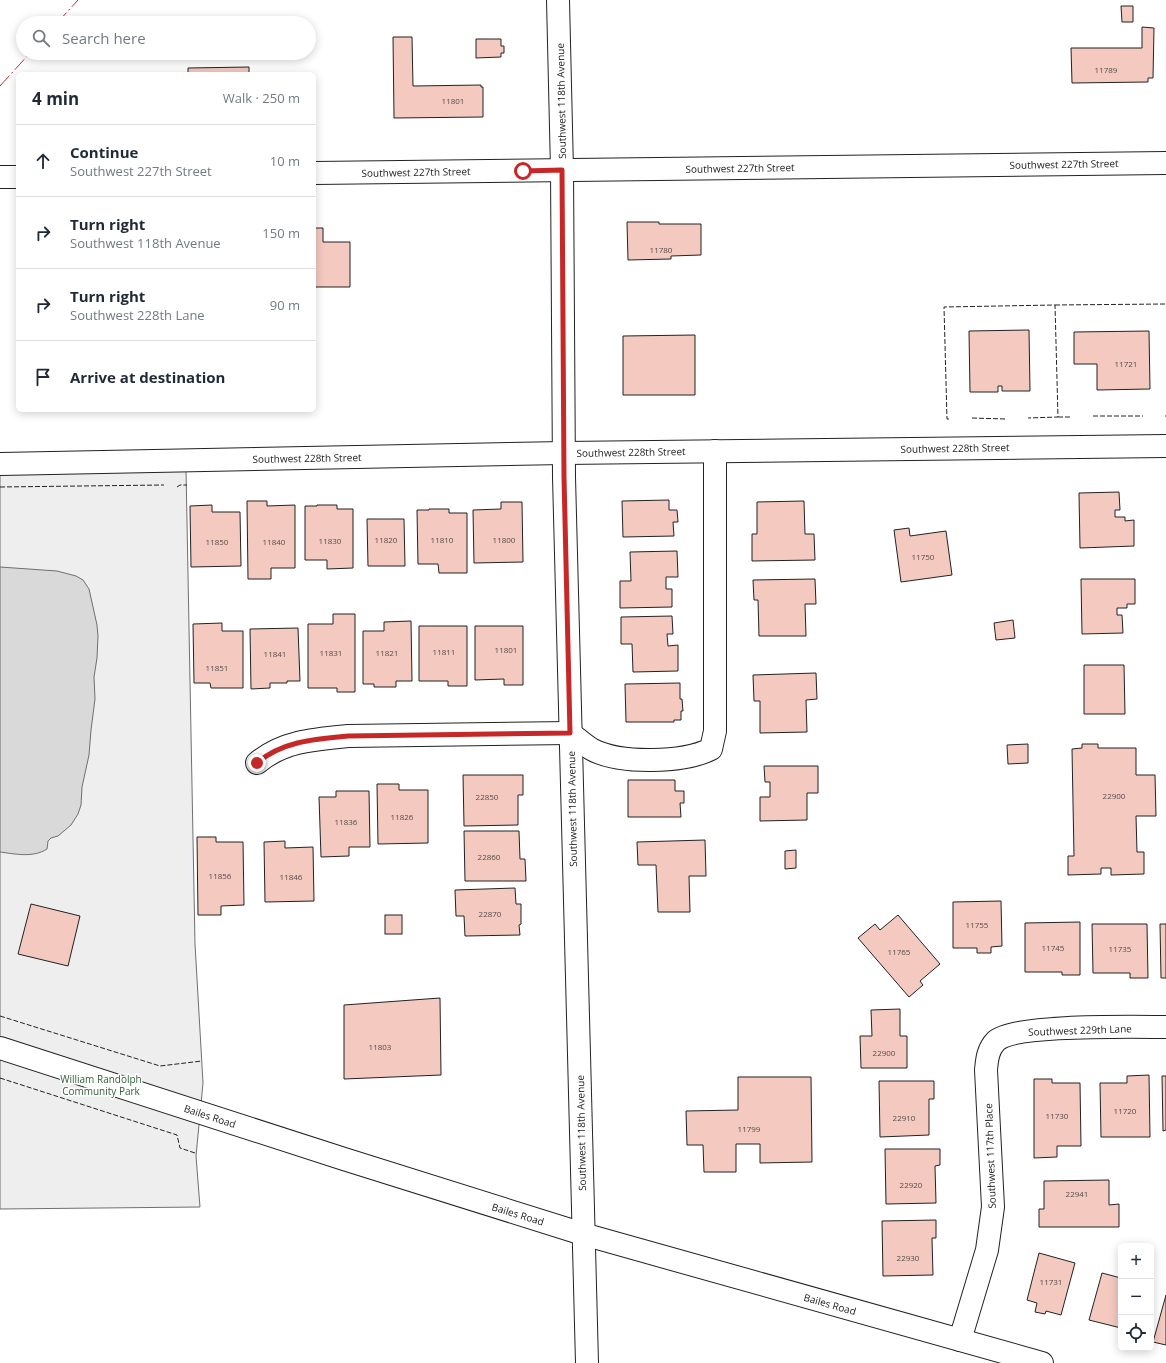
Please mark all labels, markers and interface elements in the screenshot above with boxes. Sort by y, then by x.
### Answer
search box [16,16,316,60]
icon: search [30,27,52,49]
text: Search here [62,28,146,48]
street label: Southwest 118th Avenue [553,43,569,159]
house number: 11789 [1095,64,1118,75]
text: 4 min [32,87,79,110]
text: Walk · 250 m [223,89,300,107]
house number: 11801 [442,95,464,106]
text: Continue [70,142,138,162]
icon: ahead [32,150,54,172]
text: 10 m [270,152,300,170]
street label: Southwest 227th Street [1009,156,1119,172]
street label: Southwest 227th Street [685,160,795,176]
text: Southwest 227th Street [70,162,212,180]
route start [514,162,532,180]
street label: Southwest 227th Street [361,164,471,180]
text: Turn right [70,214,145,234]
icon: right [32,222,54,244]
text: 150 m [262,224,300,242]
text: Southwest 118th Avenue [70,234,221,252]
house number: 11780 [650,244,673,255]
text: Turn right [70,286,145,306]
icon: right [32,294,54,316]
text: 90 m [270,296,300,314]
text: Southwest 228th Lane [70,306,205,324]
house number: 11721 [1115,358,1137,369]
icon: arrive [32,366,54,388]
text: Arrive at destination [70,367,225,387]
street label: Southwest 228th Street [900,440,1010,456]
street label: Southwest 228th Street [576,444,686,460]
street label: Southwest 228th Street [252,450,362,466]
house number: 11820 [375,534,398,545]
house number: 11810 [431,534,454,545]
house number: 11800 [493,534,516,545]
house number: 11830 [319,535,342,546]
house number: 11850 [206,536,229,547]
house number: 11840 [263,536,286,547]
house number: 11750 [912,551,935,562]
house number: 11801 [495,644,517,655]
house number: 11811 [433,646,455,657]
house number: 11831 [320,647,342,658]
house number: 11821 [376,647,398,658]
house number: 11841 [264,648,286,659]
house number: 11851 [206,662,228,673]
street label: Southwest 118th Avenue [564,751,580,867]
route end [248,754,266,772]
house number: 22900 [1103,790,1126,801]
house number: 22850 [476,791,499,802]
house number: 11826 [391,811,414,822]
house number: 11836 [335,816,358,827]
house number: 22860 [478,851,501,862]
house number: 11856 [209,870,232,881]
house number: 11846 [280,871,303,882]
house number: 22870 [479,908,502,919]
house number: 11755 [966,919,989,930]
house number: 11745 [1042,942,1065,953]
house number: 11735 [1109,943,1132,954]
house number: 11765 [888,946,911,957]
street label: Southwest 229th Lane [1028,1021,1132,1039]
house number: 11803 [369,1041,392,1052]
house number: 22900 [873,1047,896,1058]
park label: William Randolph Community Park [60,1072,142,1098]
street label: Southwest 118th Avenue [573,1075,589,1191]
street label: Bailes Road [182,1101,238,1131]
street label: Southwest 117th Place [981,1103,999,1209]
house number: 11720 [1114,1105,1137,1116]
house number: 11730 [1046,1110,1069,1121]
house number: 22910 [893,1112,916,1123]
house number: 11799 [738,1123,761,1134]
house number: 22920 [900,1179,923,1190]
house number: 22941 [1066,1188,1088,1199]
street label: Bailes Road [490,1199,546,1229]
map controls [1118,1243,1154,1351]
button: + [1118,1243,1154,1279]
house number: 22930 [897,1252,920,1263]
house number: 11731 [1040,1276,1062,1287]
button: − [1118,1279,1154,1315]
street label: Bailes Road [802,1290,858,1318]
button: locate [1118,1315,1154,1351]

